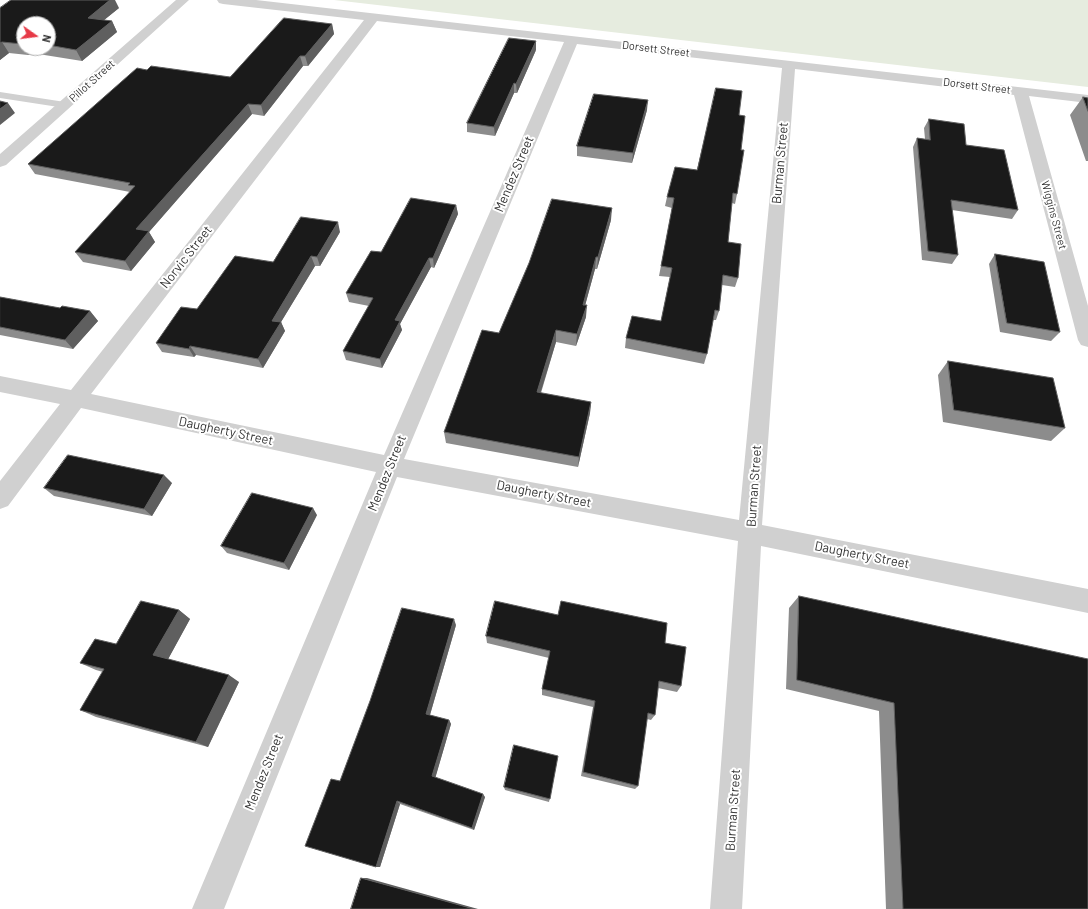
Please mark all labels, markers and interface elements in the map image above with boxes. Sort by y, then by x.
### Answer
north arrow [16,16,56,56]
text: N [40,34,54,44]
street label: Dorsett Street [621,38,691,60]
street label: Pillot Street [67,57,117,105]
street label: Dorsett Street [942,75,1012,97]
street label: Burman Street [769,121,791,205]
street label: Mendez Street [491,134,537,214]
street label: Wiggins Street [1039,179,1069,251]
street label: Norvic Street [157,223,215,291]
street label: Daugherty Street [177,413,275,449]
street label: Mendez Street [365,433,409,513]
street label: Burman Street [743,444,765,528]
street label: Daugherty Street [495,477,593,511]
street label: Daugherty Street [813,538,911,572]
street label: Mendez Street [242,732,286,812]
street label: Burman Street [722,768,744,852]

